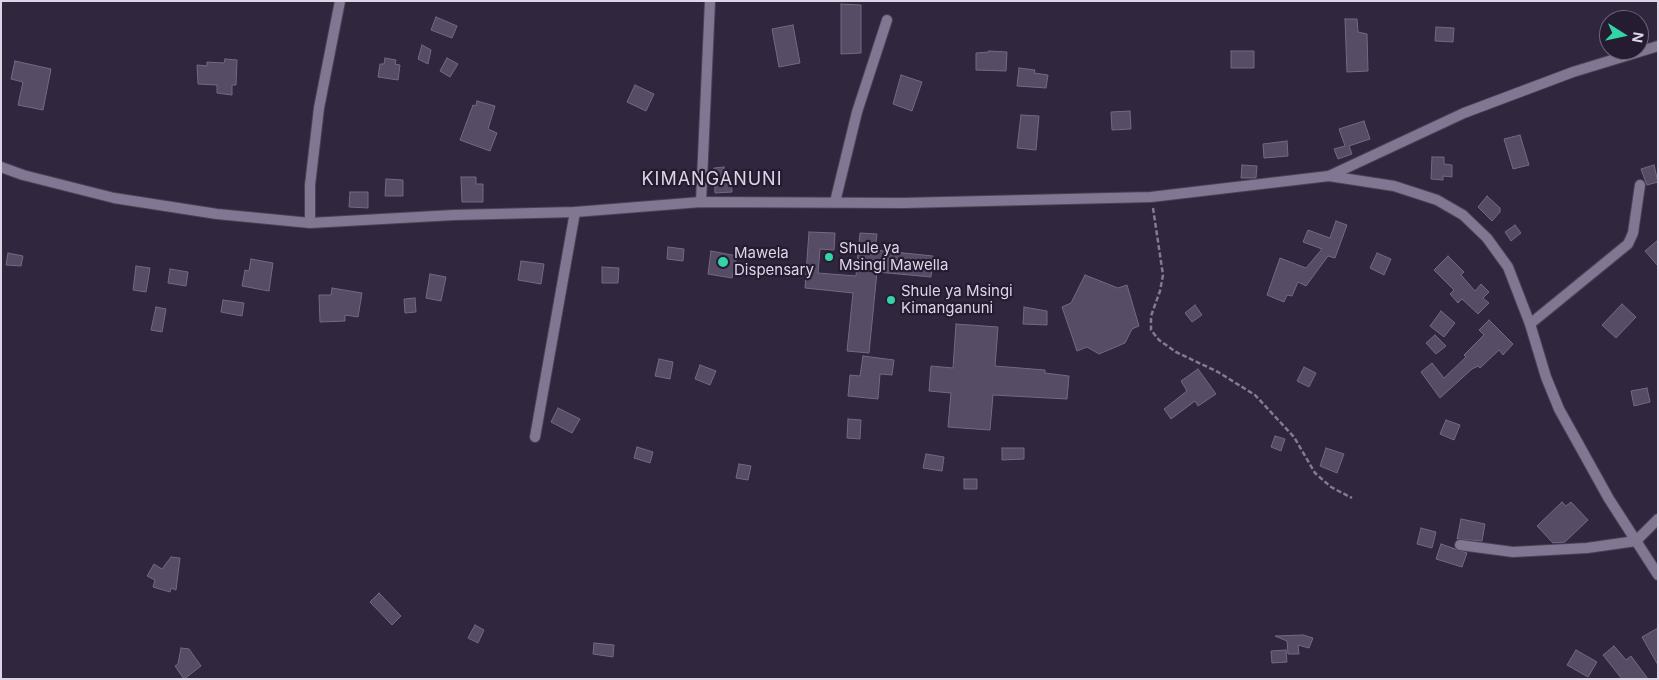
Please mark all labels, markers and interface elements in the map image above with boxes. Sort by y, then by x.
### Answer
north arrow [1599,10,1649,60]
text: N [1629,31,1648,44]
district label: KIMANGANUNI [640,169,784,191]
place label: Shule ya Msingi Mawella [839,239,948,274]
place label: Mawela Dispensary [734,244,814,279]
marker: Shule ya Msingi Mawella [823,251,835,263]
marker: Mawela Dispensary [716,255,730,269]
place label: Shule ya Msingi Kimanganuni [901,282,1013,317]
marker: Shule ya Msingi Kimanganuni [885,294,897,306]

